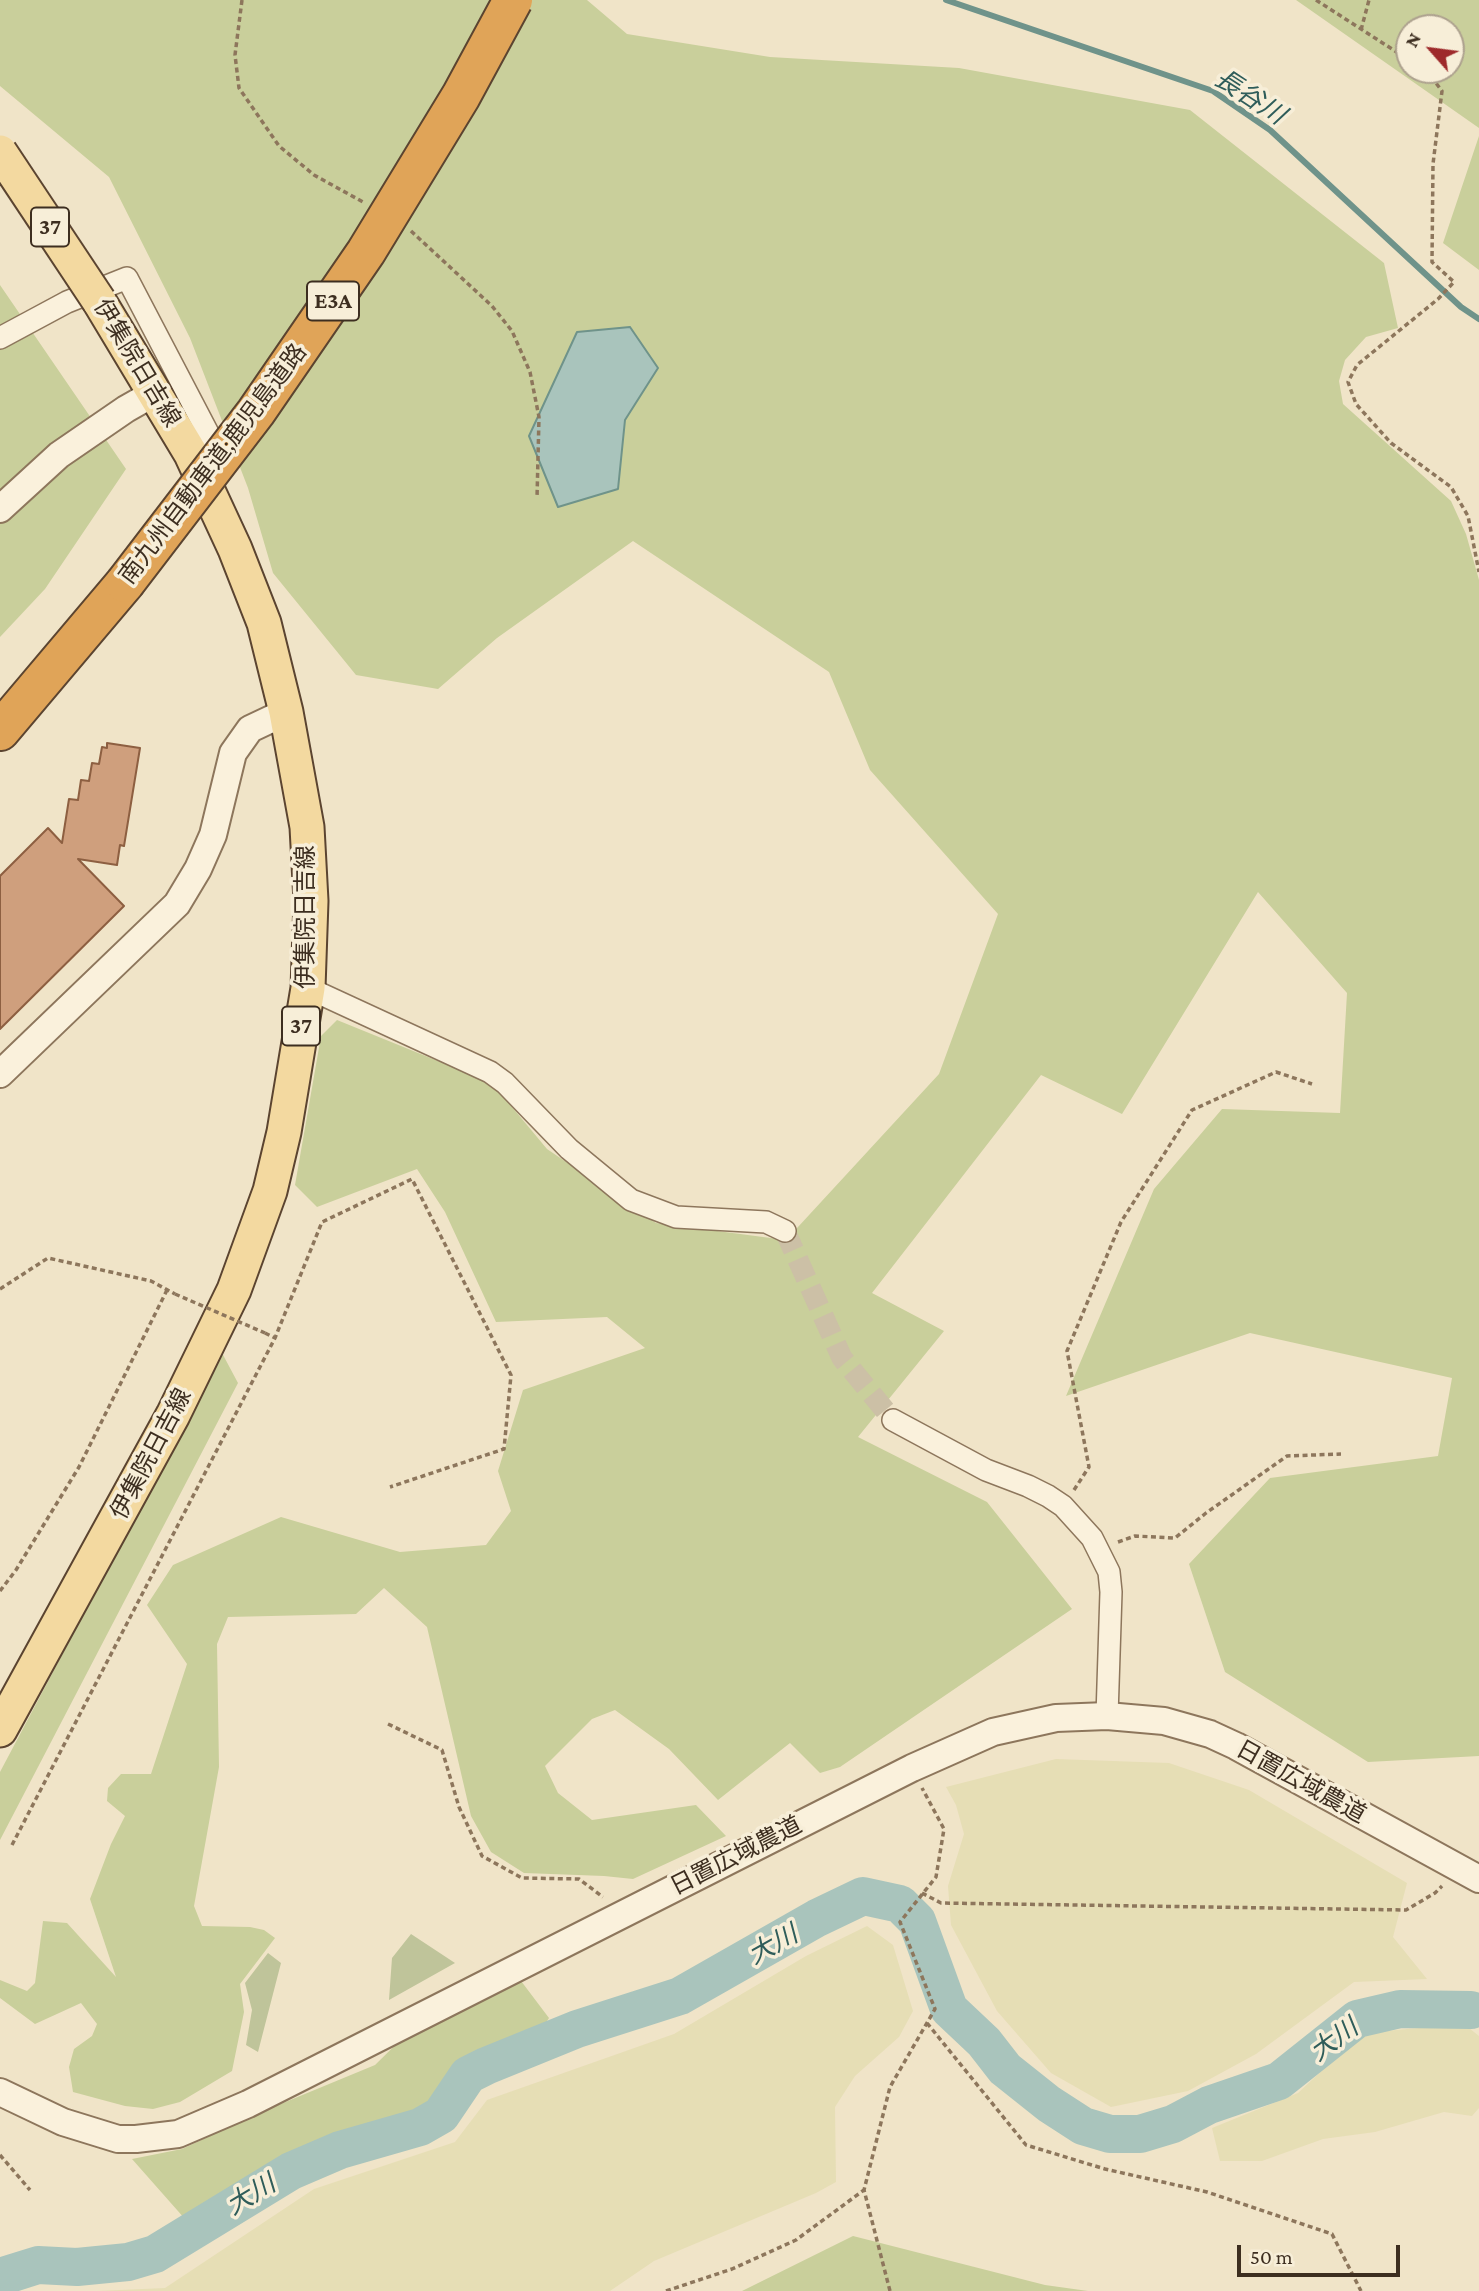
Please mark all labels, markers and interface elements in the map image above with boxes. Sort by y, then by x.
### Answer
north arrow [1395,14,1465,84]
text: N [1400,29,1425,51]
water label: 長谷川 [1209,63,1291,131]
road number: 37 [31,208,69,246]
road number: E3A [307,282,359,320]
street label: 伊集院日吉線 [88,294,186,432]
street label: 南九州自動車道;鹿児島道路 [113,338,313,590]
street label: 伊集院日吉線 [292,845,320,989]
road number: 37 [282,1007,320,1046]
street label: 伊集院日吉線 [104,1384,198,1524]
street label: 日置広域農道 [1231,1734,1371,1830]
street label: 日置広域農道 [665,1810,807,1902]
water label: 大川 [743,1919,803,1971]
water label: 大川 [1304,2012,1364,2068]
water label: 大川 [221,2168,281,2222]
scale bar [1241,2232,1404,2276]
text: 50 m [1250,2245,1293,2269]

